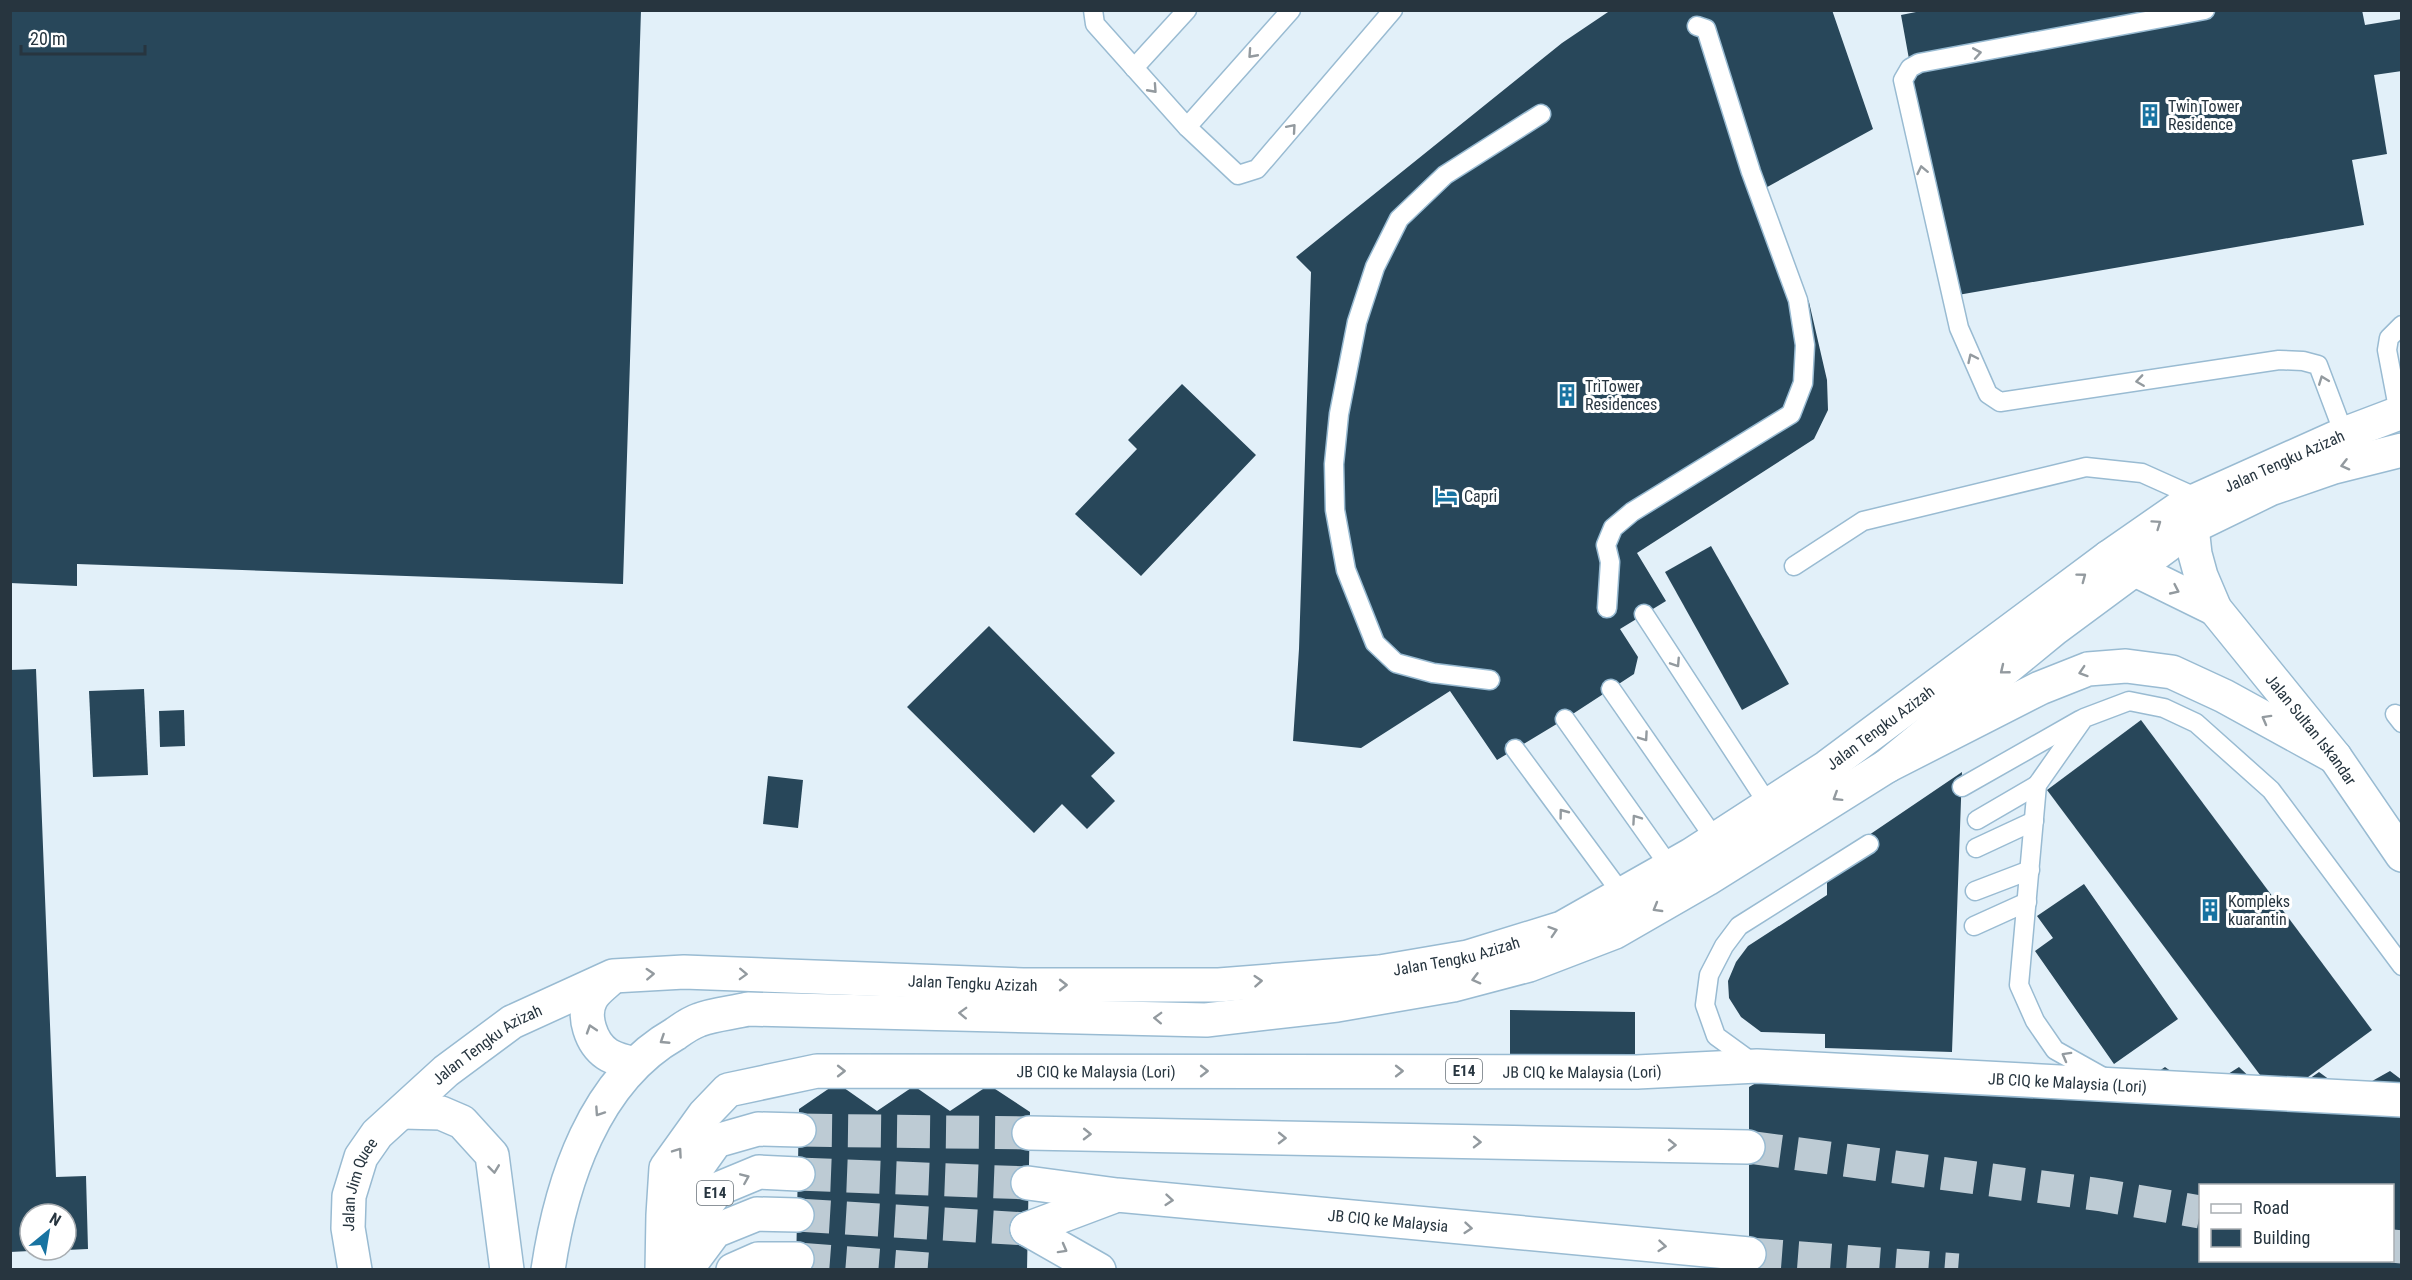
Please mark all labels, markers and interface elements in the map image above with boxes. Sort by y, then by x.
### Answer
scale bar [21,18,146,56]
text: 20 m [30,28,65,49]
one-way arrow [1248,47,1259,58]
one-way arrow [1972,47,1982,60]
one-way arrow [1146,82,1157,93]
place label: Twin Tower Residence [2168,97,2240,134]
building icon: Twin Tower Residence [2137,102,2163,128]
one-way arrow [1285,124,1296,135]
one-way arrow [1917,166,1930,176]
one-way arrow [1968,354,1980,365]
one-way arrow [2136,375,2145,387]
one-way arrow [2318,375,2331,385]
place label: TriTower Residences [1585,377,1657,414]
building icon: TriTower Residences [1554,382,1580,408]
street label: Jalan Tengku Azizah [2221,426,2347,496]
one-way arrow [2340,457,2350,470]
hotel icon: Capri [1433,483,1459,509]
place label: Capri [1464,487,1497,506]
one-way arrow [2150,520,2161,531]
one-way arrow [2076,574,2087,585]
one-way arrow [2168,583,2179,595]
one-way arrow [1669,656,1680,667]
one-way arrow [2000,662,2011,673]
one-way arrow [2078,665,2089,677]
street label: Jalan Sultan Iskandar [2261,670,2360,789]
street label: Jalan Tengku Azizah [1823,682,1938,774]
one-way arrow [2262,715,2272,726]
one-way arrow [1637,731,1648,742]
one-way arrow [1833,789,1843,801]
one-way arrow [1559,808,1570,819]
one-way arrow [1632,815,1643,826]
place label: Kompleks kuarantin [2228,892,2290,929]
building icon: Kompleks kuarantin [2197,897,2223,923]
one-way arrow [1653,901,1663,912]
one-way arrow [1547,926,1558,938]
street label: Jalan Tengku Azizah [1392,933,1522,980]
one-way arrow [645,968,655,981]
one-way arrow [738,968,747,981]
street label: Jalan Tengku Azizah [907,972,1037,995]
one-way arrow [1471,972,1482,984]
one-way arrow [1254,975,1263,988]
one-way arrow [1059,979,1068,991]
street label: Jalan Tengku Azizah [428,1001,545,1089]
one-way arrow [959,1007,968,1019]
one-way arrow [1154,1012,1163,1025]
one-way arrow [586,1024,599,1035]
one-way arrow [660,1033,670,1045]
one-way arrow [2061,1052,2072,1063]
road number: E14 [1446,1059,1482,1083]
street label: JB CIQ ke Malaysia (Lori) [1016,1062,1176,1081]
street label: JB CIQ ke Malaysia (Lori) [1502,1062,1662,1082]
one-way arrow [837,1065,846,1077]
one-way arrow [1200,1065,1209,1077]
one-way arrow [1395,1065,1404,1077]
street label: JB CIQ ke Malaysia (Lori) [1987,1069,2147,1097]
one-way arrow [595,1105,606,1116]
one-way arrow [1083,1128,1092,1140]
one-way arrow [1278,1132,1287,1144]
street label: Jalan Jim Quee [339,1134,381,1232]
one-way arrow [1473,1135,1482,1148]
one-way arrow [1668,1139,1677,1152]
one-way arrow [671,1147,682,1158]
one-way arrow [487,1164,499,1173]
one-way arrow [738,1173,749,1185]
road number: E14 [697,1181,733,1205]
legend [2199,1184,2394,1262]
one-way arrow [1165,1193,1174,1206]
text: Road [2253,1197,2289,1218]
north arrow [18,1202,78,1262]
street label: JB CIQ ke Malaysia [1327,1206,1449,1236]
text: N [46,1209,64,1230]
one-way arrow [1463,1221,1472,1234]
text: Building [2253,1227,2310,1248]
one-way arrow [1657,1239,1666,1252]
one-way arrow [1057,1242,1067,1253]

